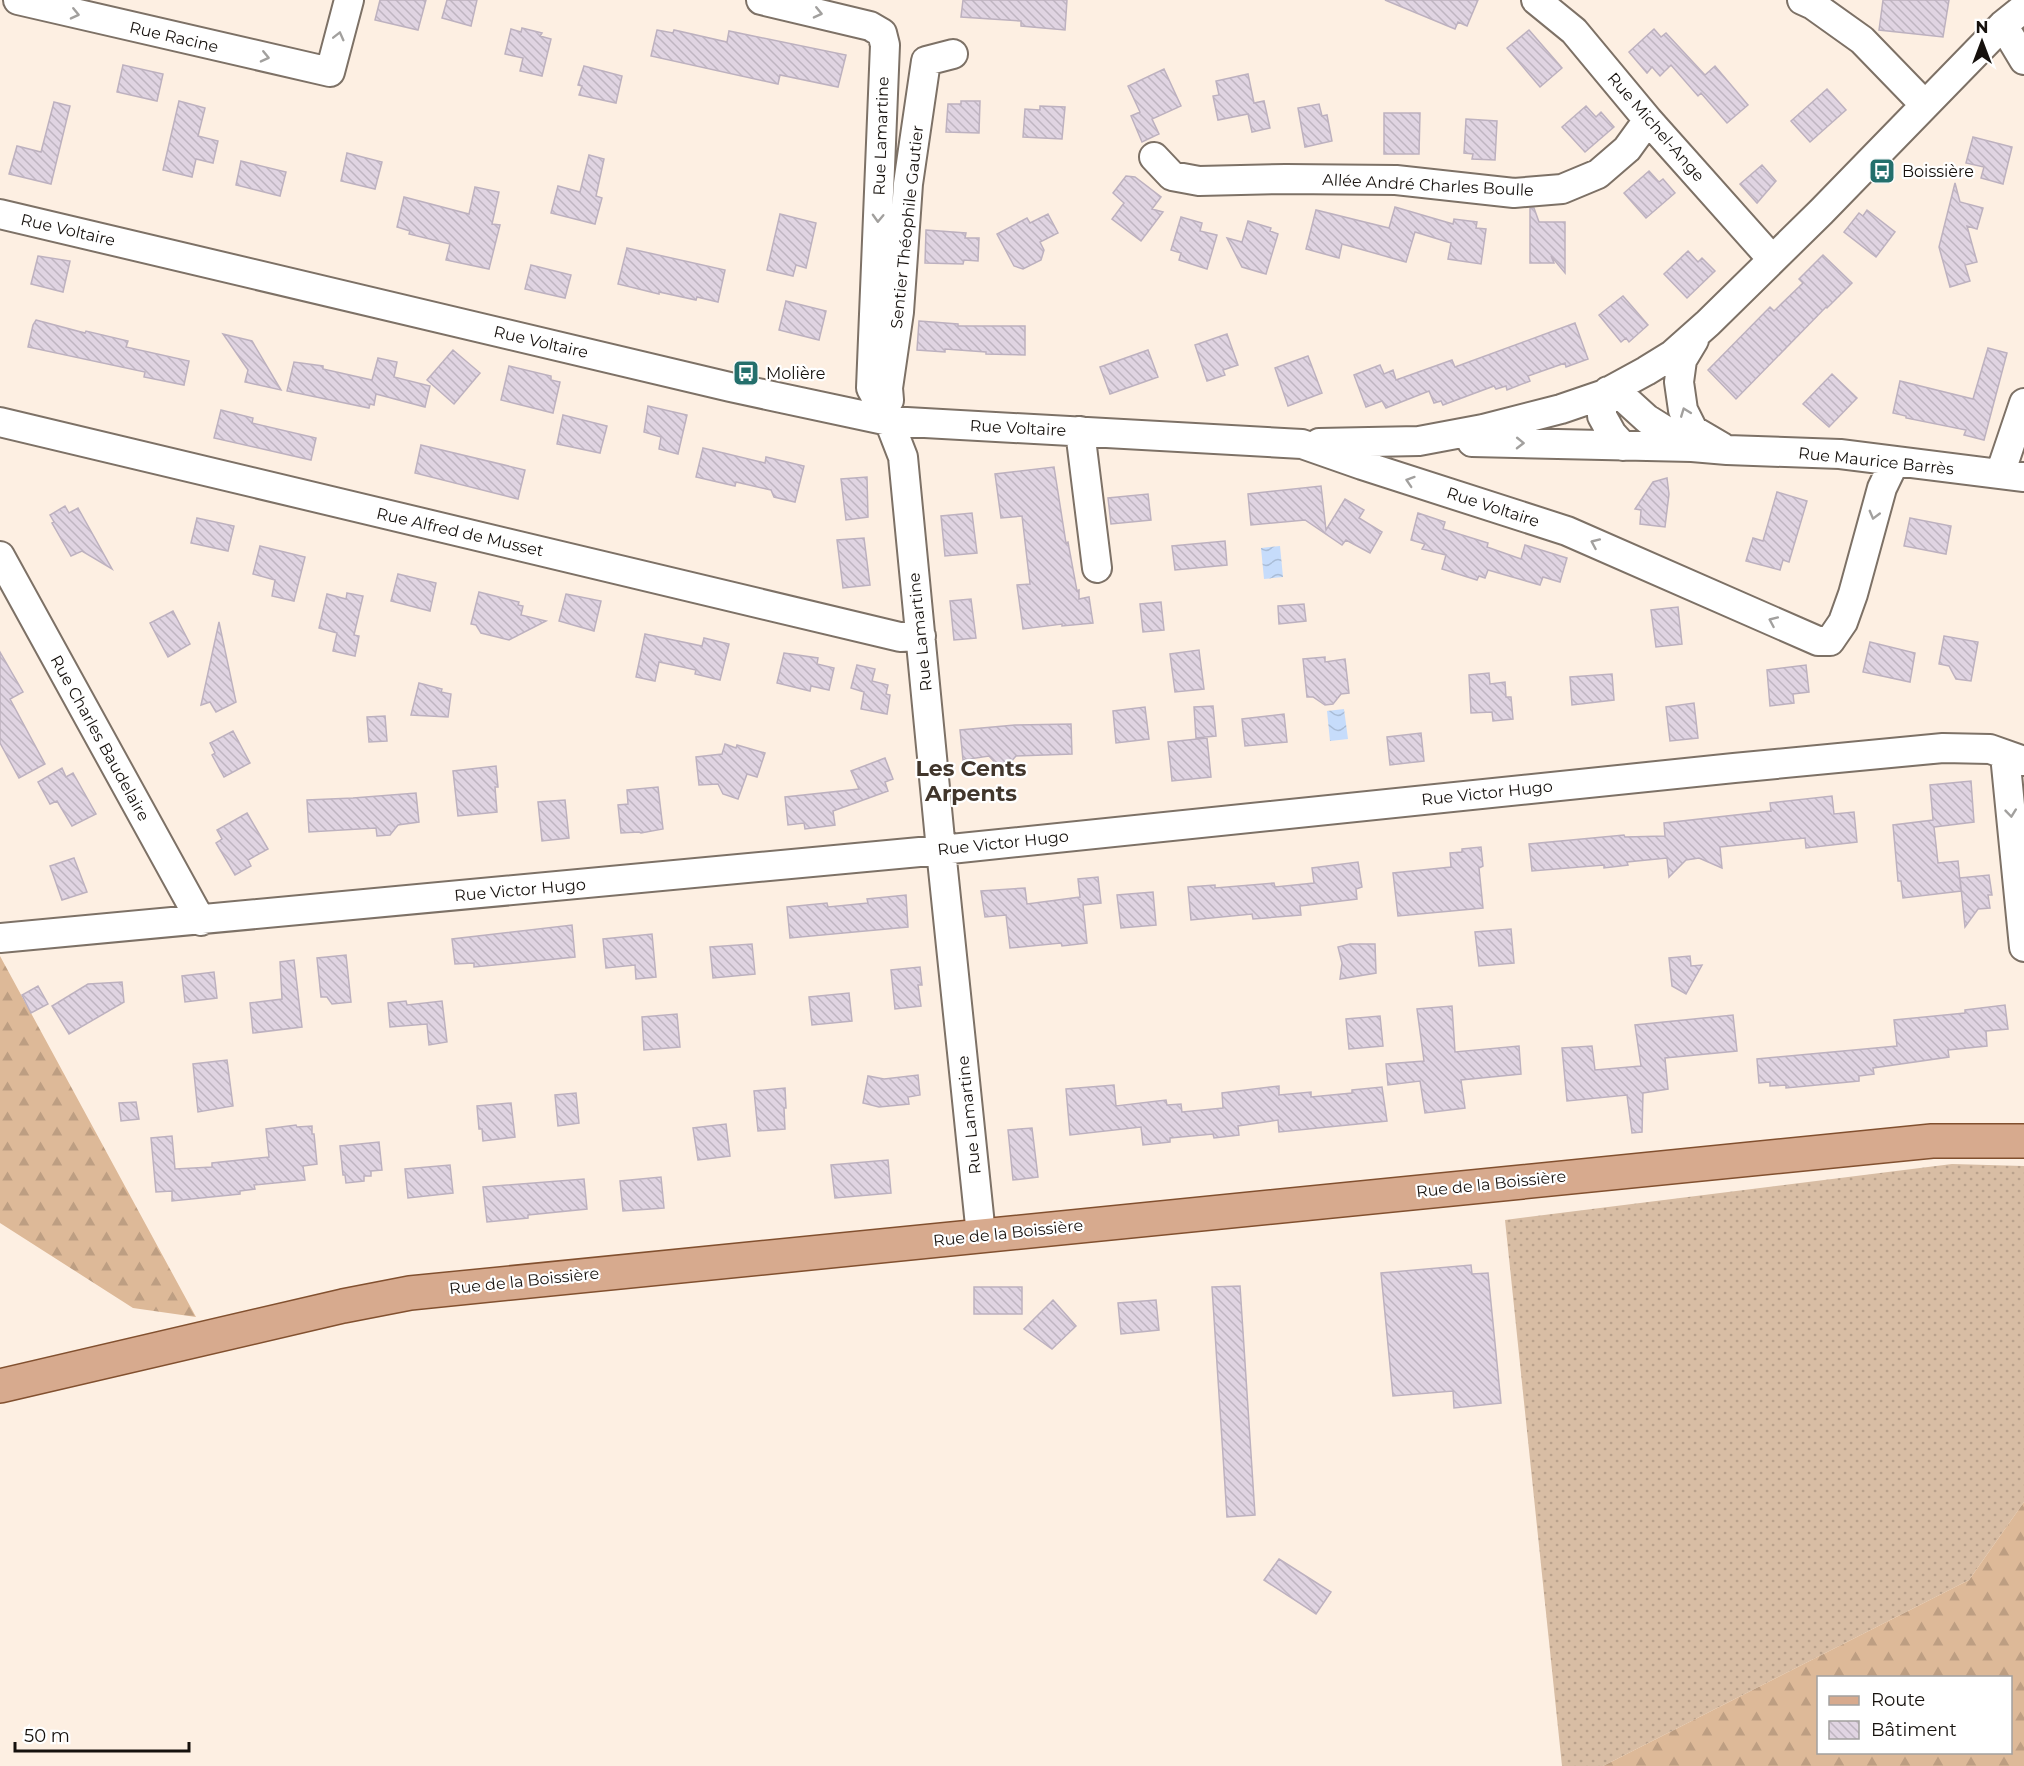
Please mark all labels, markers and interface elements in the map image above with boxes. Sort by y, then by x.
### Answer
one-way arrow [813,6,823,19]
one-way arrow [70,7,80,20]
north arrow [1952,12,2012,72]
street label: Rue Racine [128,18,220,56]
text: N [1976,18,1988,37]
one-way arrow [332,31,345,41]
one-way arrow [260,50,270,63]
street label: Rue Michel-Ange [1603,69,1709,185]
street label: Rue Lamartine [869,76,893,196]
street label: Sentier Théophile Gautier [887,124,927,330]
bus stop icon: Boissière [1867,156,1897,186]
place label: Boissière [1902,162,1974,181]
street label: Allée André Charles Boulle [1322,170,1534,200]
street label: Rue Voltaire [19,210,117,250]
one-way arrow [872,213,884,222]
street label: Rue Voltaire [492,322,590,362]
bus stop icon: Molière [731,358,761,388]
place label: Molière [766,364,825,383]
one-way arrow [1680,408,1693,418]
street label: Rue Voltaire [969,416,1067,440]
one-way arrow [1515,437,1524,449]
street label: Rue Maurice Barrès [1797,443,1955,479]
one-way arrow [1405,475,1416,488]
street label: Rue Voltaire [1444,483,1542,531]
street label: Rue Alfred de Musset [375,504,546,561]
one-way arrow [1869,510,1882,520]
one-way arrow [1590,538,1601,550]
street label: Rue Lamartine [904,572,936,692]
one-way arrow [1769,616,1780,628]
street label: Rue Charles Baudelaire [46,652,154,824]
district label: Les Cents Arpents [916,755,1027,807]
street label: Rue Victor Hugo [1420,777,1554,809]
one-way arrow [2004,808,2017,817]
street label: Rue Victor Hugo [936,827,1070,859]
street label: Rue Victor Hugo [453,875,587,905]
street label: Rue Lamartine [953,1055,985,1175]
street label: Rue de la Boissière [1415,1167,1567,1201]
street label: Rue de la Boissière [932,1216,1084,1250]
street label: Rue de la Boissière [448,1264,600,1298]
legend [1817,1676,2012,1754]
text: Route [1871,1689,1925,1711]
scale bar [15,1715,189,1753]
text: Bâtiment [1871,1719,1957,1741]
text: 50 m [24,1725,70,1747]

